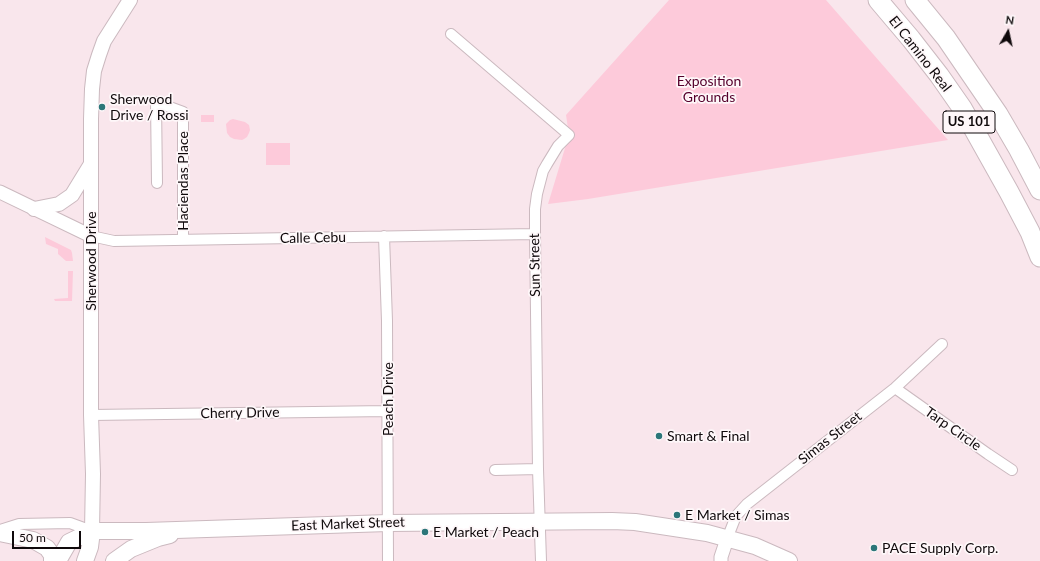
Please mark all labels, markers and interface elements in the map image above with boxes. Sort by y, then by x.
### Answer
north arrow [988,12,1028,52]
street label: El Camino Real [885,13,955,95]
text: N [1005,13,1015,27]
park label: Exposition Grounds [677,73,741,106]
place label: Sherwood Drive / Rossi [110,91,189,124]
marker: Sherwood Drive / Rossi [97,102,107,112]
road number: US 101 [943,111,995,133]
street label: Haciendas Place [175,131,191,231]
street label: Sherwood Drive [83,211,99,311]
street label: Calle Cebu [280,229,346,247]
street label: Sun Street [526,233,544,297]
street label: Peach Drive [380,362,396,436]
street label: Tarp Circle [922,403,984,455]
street label: Cherry Drive [200,404,280,422]
street label: Simas Street [795,408,865,468]
place label: Smart & Final [667,428,749,444]
marker: Smart & Final [654,431,664,441]
place label: E Market / Simas [685,507,790,523]
marker: E Market / Simas [672,510,682,520]
street label: East Market Street [291,514,405,534]
scale bar [14,523,83,549]
place label: E Market / Peach [433,524,539,540]
marker: E Market / Peach [420,527,430,537]
text: 50 m [19,530,46,545]
place label: PACE Supply Corp. [882,540,998,556]
marker: PACE Supply Corp. [869,543,879,553]

